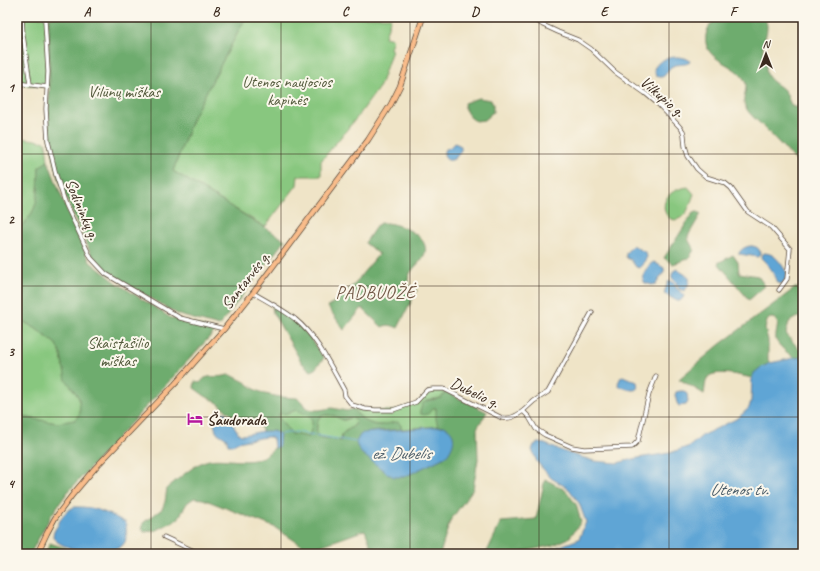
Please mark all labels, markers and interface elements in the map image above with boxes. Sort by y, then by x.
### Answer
text: A [84,4,92,20]
text: B [213,4,221,20]
text: C [342,4,350,20]
text: D [471,4,480,20]
text: E [601,4,610,20]
text: F [730,4,739,20]
north arrow [746,34,786,74]
text: N [763,37,772,51]
park label: Utenos naujosios kapinės [242,72,333,110]
street label: Vilkupio g. [636,72,689,122]
text: 1 [8,80,16,96]
park label: Vilūnų miškas [88,82,162,102]
street label: Sodininkų g. [60,176,104,244]
text: 2 [8,212,15,228]
street label: Santarvės g. [217,247,275,314]
district label: PADBUOŽĖ [336,281,418,303]
park label: Skaistašilio miškas [88,333,150,371]
text: 3 [8,344,15,360]
street label: Dubelio g. [447,373,503,413]
hotel icon: Šaudorada [186,410,204,428]
place label: Šaudorada [207,410,267,430]
water label: ež. Dubelis [371,443,434,464]
text: 4 [8,476,16,492]
water label: Utenos tv. [710,479,769,500]

